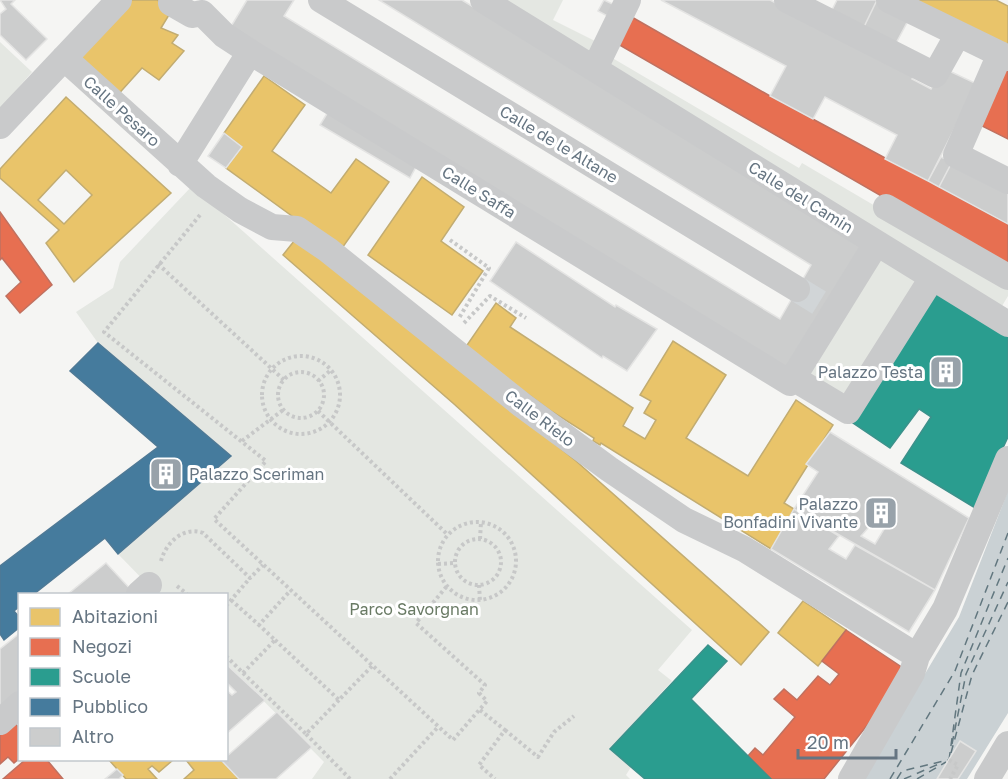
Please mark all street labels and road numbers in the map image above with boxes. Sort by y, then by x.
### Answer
street label: Calle Pesaro [80,71,164,151]
street label: Calle de le Altane [496,101,622,187]
street label: Calle del Camin [745,157,857,237]
street label: Calle Saffa [438,161,520,223]
street label: Calle Rielo [501,385,579,451]

